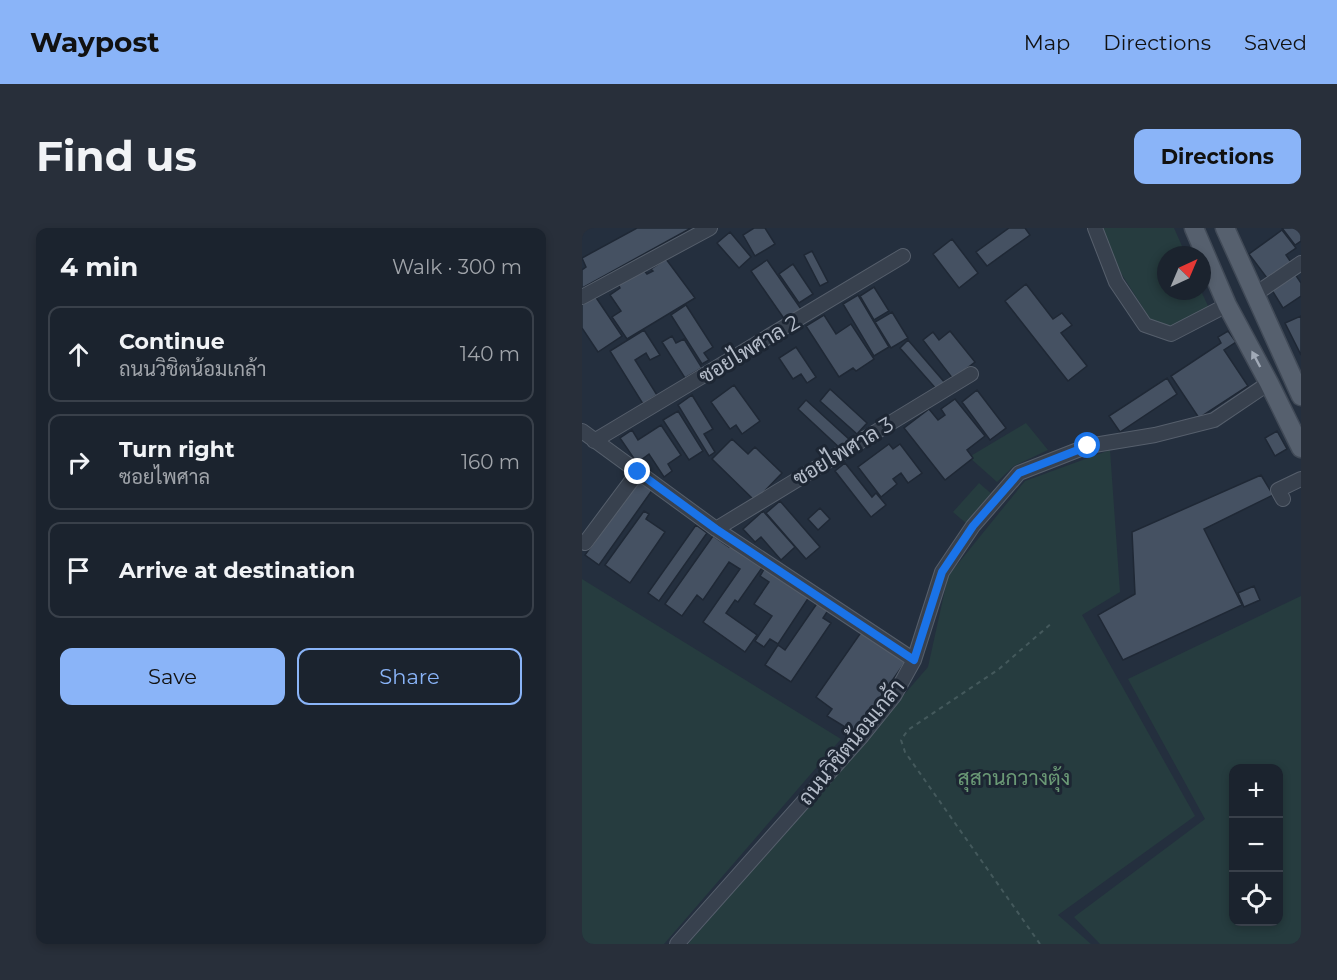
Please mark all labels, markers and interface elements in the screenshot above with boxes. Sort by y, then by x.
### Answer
text: Waypost [30,25,160,59]
text: Map [1024,30,1070,55]
text: Directions [1103,30,1211,55]
text: Saved [1244,30,1307,55]
button: Directions [1134,129,1301,184]
text: Find us [36,130,197,182]
north arrow [1157,246,1211,300]
text: 4 min [60,251,138,283]
text: Walk · 300 m [392,255,522,279]
street label: ซอยไพศาล 2 [694,309,804,389]
text: Continue [119,328,225,355]
icon: ahead [62,338,95,371]
text: 140 m [460,342,520,366]
one-way arrow [1251,350,1261,367]
text: ถนนวิชิตน้อมเกล้า [119,357,266,381]
street label: ซอยไพศาล 3 [788,411,898,491]
route start [1074,432,1100,458]
text: Turn right [119,436,234,463]
icon: right [62,446,95,479]
text: 160 m [461,450,520,474]
route end [624,458,650,484]
text: ซอยไพศาล [119,465,210,489]
icon: arrive [62,554,95,587]
text: Arrive at destination [119,557,355,584]
button: Save [60,648,285,705]
button: Share [297,648,522,705]
street label: ถนนวิชิตน้อมเกล้า [793,674,909,810]
map controls [1229,764,1283,926]
button: + [1229,764,1283,818]
park label: สุสานกวางตุ้ง [958,765,1070,792]
button: − [1229,818,1283,872]
button: locate [1229,872,1283,926]

